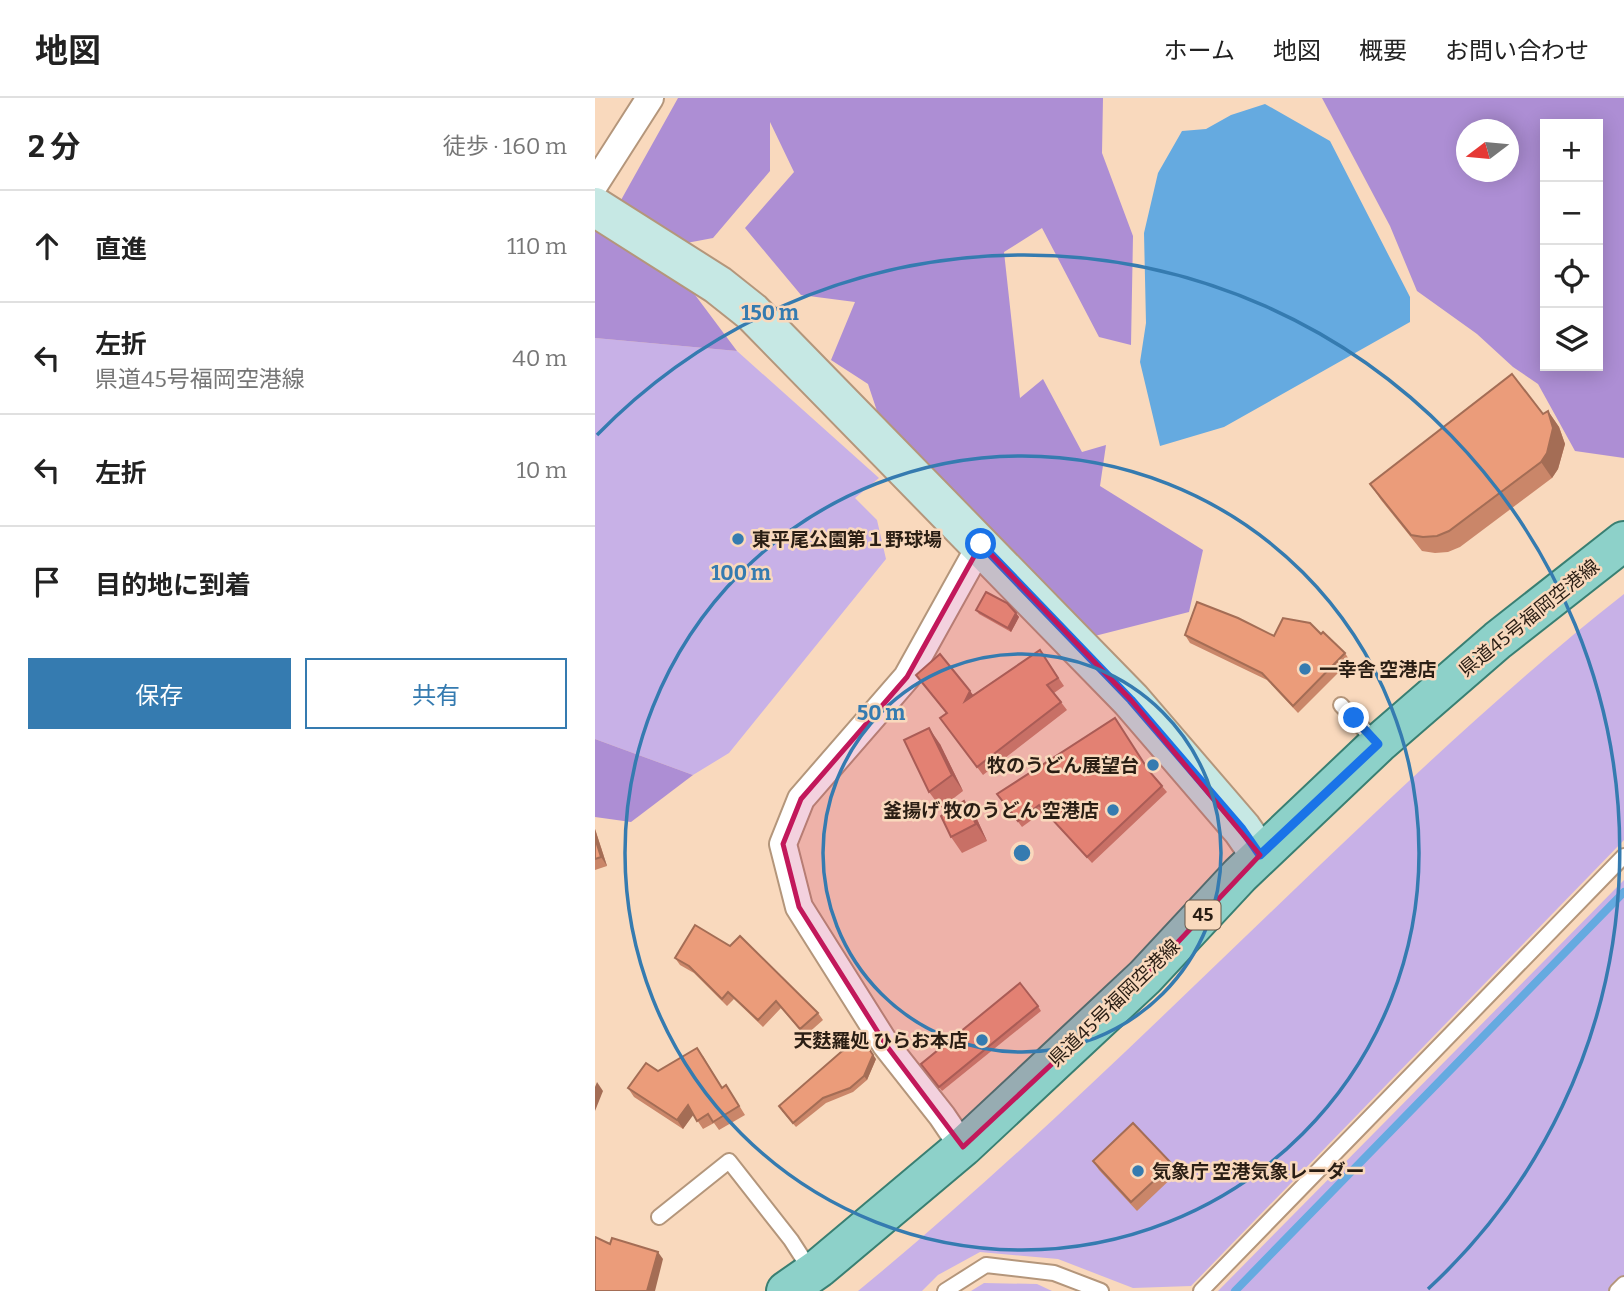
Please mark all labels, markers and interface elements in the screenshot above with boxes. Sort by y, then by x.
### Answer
text: 地図 [35,31,101,71]
text: ホーム [1164,37,1235,65]
text: 地図 [1273,37,1321,65]
text: 概要 [1359,37,1407,65]
text: お問い合わせ [1445,37,1589,65]
north arrow [1456,119,1519,182]
map controls [1540,119,1603,371]
button: + [1540,119,1603,182]
text: 2 分 [28,129,80,165]
text: 徒歩 · 160 m [443,132,567,160]
button: − [1540,182,1603,245]
icon: ahead [28,227,66,265]
text: 110 m [507,232,567,260]
text: 直進 [95,234,147,265]
button: locate [1540,245,1603,308]
text: 150 m [741,300,799,326]
button: layers [1540,308,1603,371]
text: 左折 [95,329,147,360]
icon: left [28,339,66,377]
text: 40 m [512,344,567,372]
text: 県道45号福岡空港線 [95,365,305,393]
icon: left [28,451,66,489]
text: 10 m [516,456,567,484]
text: 左折 [95,458,147,489]
place label: 東平尾公園第１野球場 [752,528,942,551]
route start [965,528,996,559]
marker: 東平尾公園第１野球場 [730,531,746,547]
street label: 県道45号福岡空港線 [1454,555,1604,681]
text: 100 m [711,560,771,586]
icon: arrive [28,563,66,601]
text: 目的地に到着 [95,570,251,601]
button: 保存 [28,658,291,729]
button: 共有 [305,658,567,729]
place label: 一幸舎 空港店 [1319,658,1436,681]
marker: 一幸舎 空港店 [1297,661,1313,677]
text: 50 m [857,700,905,726]
route end [1338,702,1369,733]
place label: 牧のうどん展望台 [987,754,1139,777]
marker: 牧のうどん展望台 [1145,757,1161,773]
place label: 釜揚げ 牧のうどん 空港店 [883,799,1099,822]
marker: 釜揚げ 牧のうどん 空港店 [1105,802,1121,818]
centre of rings [1010,841,1034,865]
road number: 45 [1185,900,1221,930]
street label: 県道45号福岡空港線 [1044,935,1184,1071]
place label: 天麩羅処 ひらお本店 [794,1029,968,1052]
marker: 天麩羅処 ひらお本店 [974,1032,990,1048]
place label: 気象庁 空港気象レーダー [1152,1160,1364,1183]
marker: 気象庁 空港気象レーダー [1130,1163,1146,1179]

